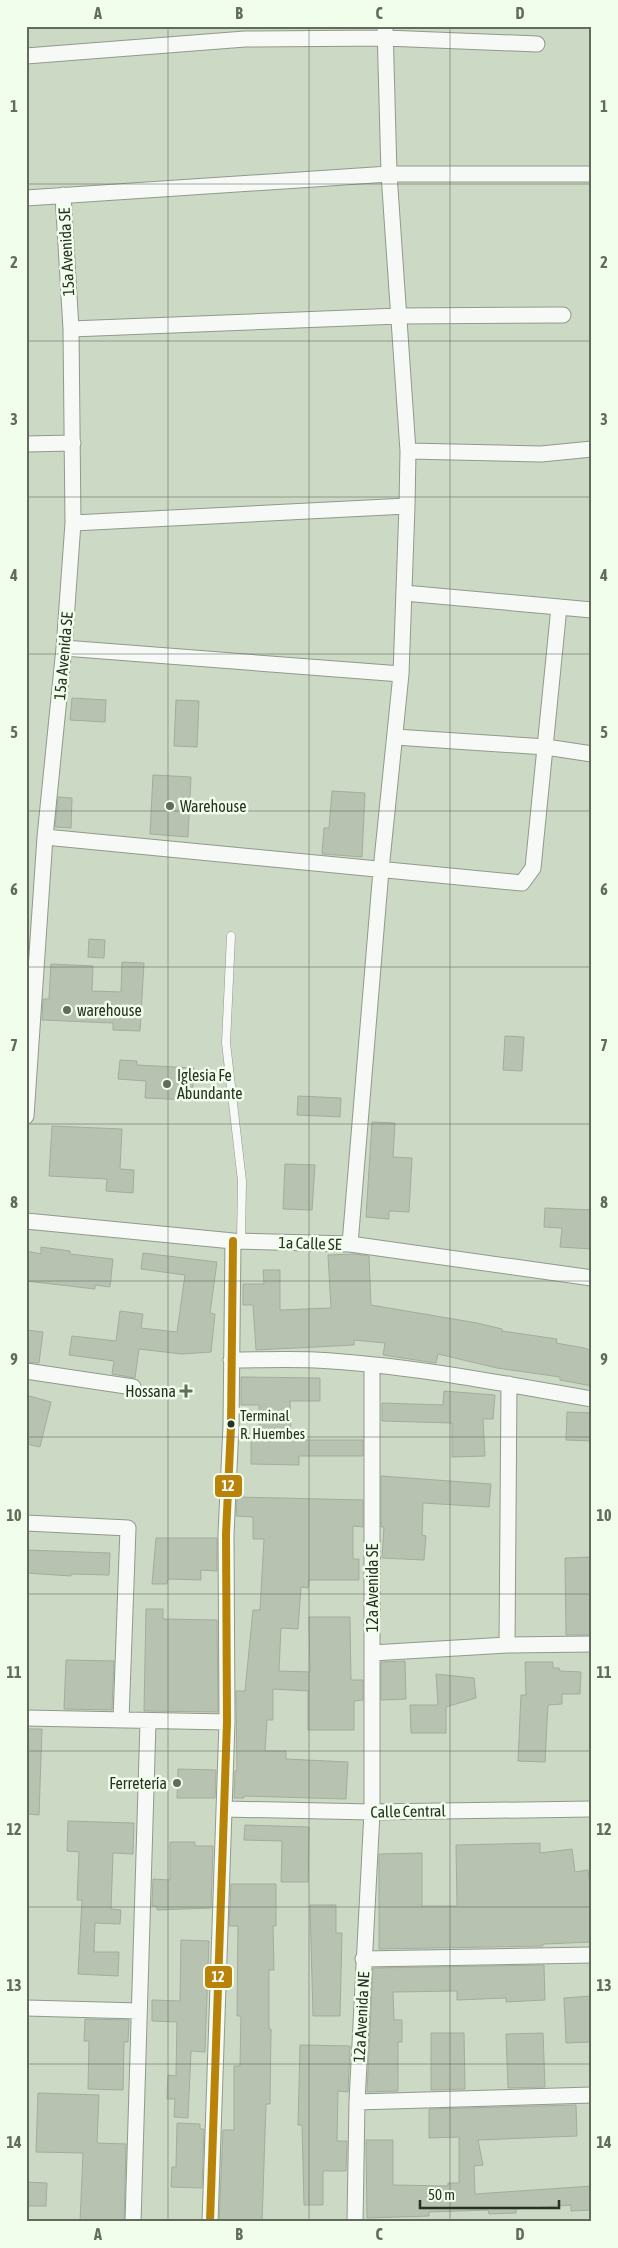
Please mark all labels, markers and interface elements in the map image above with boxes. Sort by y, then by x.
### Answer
text: A [93,4,102,22]
text: B [235,4,243,22]
text: C [375,4,383,22]
text: D [516,4,525,22]
text: 1 [10,97,18,115]
text: 1 [600,97,608,115]
street label: 15a Avenida SE [55,207,77,297]
text: 2 [10,253,18,271]
text: 2 [600,253,608,271]
text: 3 [10,410,18,428]
text: 3 [600,410,608,428]
text: 4 [9,566,18,584]
text: 4 [599,566,608,584]
street label: 15a Avenida SE [50,611,76,701]
text: 5 [10,723,18,741]
text: 5 [600,723,608,741]
place label: Warehouse [180,797,246,815]
marker: Warehouse [164,800,176,812]
text: 6 [10,880,18,898]
text: 6 [600,880,608,898]
place label: warehouse [77,1001,142,1019]
marker: warehouse [61,1004,73,1016]
text: 7 [10,1036,18,1054]
text: 7 [600,1036,608,1054]
place label: Iglesia Fe Abundante [177,1066,242,1102]
marker: Iglesia Fe Abundante [161,1078,173,1090]
text: 8 [10,1193,18,1211]
text: 8 [600,1193,608,1211]
street label: 1a Calle SE [278,1233,342,1253]
text: 9 [10,1350,18,1368]
text: 9 [600,1350,608,1368]
place label: Hossana [125,1382,176,1400]
marker: Hossana [180,1385,192,1397]
place label: Terminal R. Huembes [240,1407,305,1442]
marker: Terminal R. Huembes [226,1419,236,1429]
line badge: 12 [214,1474,243,1498]
text: 12 [221,1478,235,1494]
text: 10 [6,1506,22,1524]
text: 10 [596,1506,612,1524]
street label: 12a Avenida SE [363,1544,381,1632]
text: 11 [6,1663,22,1681]
text: 11 [596,1663,612,1681]
place label: Ferretería [109,1774,167,1792]
marker: Ferretería [171,1777,183,1789]
street label: Calle Central [370,1801,447,1821]
text: 12 [6,1820,22,1838]
text: 12 [596,1820,612,1838]
line badge: 12 [204,1965,233,1989]
text: 12 [211,1969,225,1985]
street label: 12a Avenida NE [350,1971,372,2063]
text: 13 [6,1976,22,1994]
text: 13 [596,1976,612,1994]
text: 14 [6,2133,22,2151]
text: 14 [596,2133,612,2151]
scale bar [420,2178,559,2210]
text: 50 m [428,2186,455,2203]
text: A [93,2225,102,2243]
text: B [235,2225,243,2243]
text: C [375,2225,383,2243]
text: D [516,2225,525,2243]

